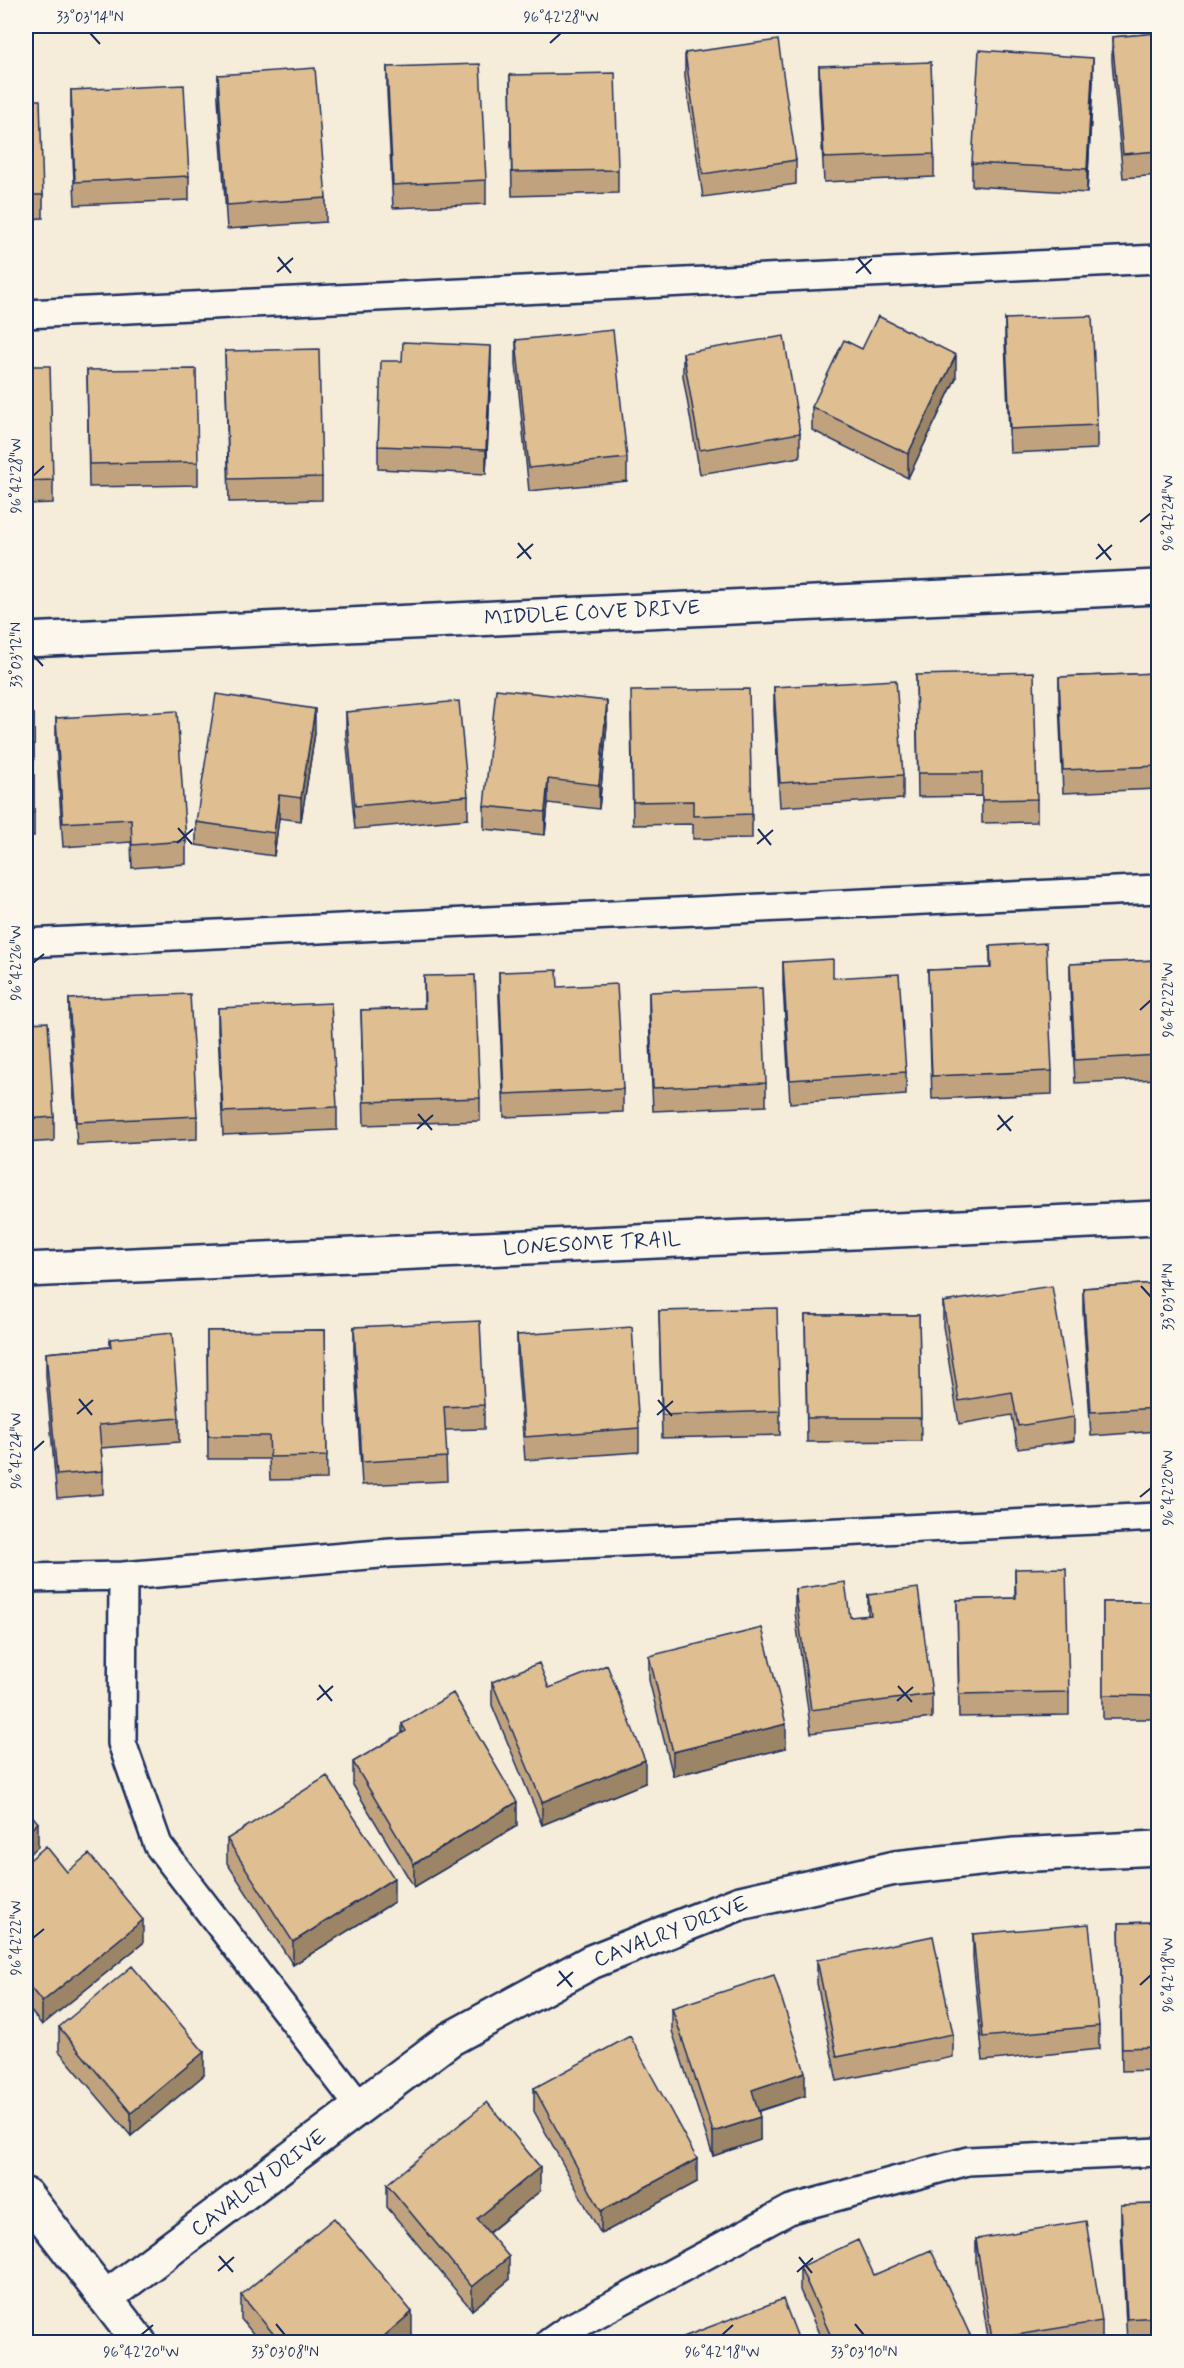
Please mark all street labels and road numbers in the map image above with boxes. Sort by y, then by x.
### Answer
street label: MIDDLE COVE DRIVE [483,593,701,633]
street label: LONESOME TRAIL [503,1225,681,1263]
street label: CAVALRY DRIVE [590,1890,752,1974]
street label: CAVALRY DRIVE [185,2123,333,2243]

